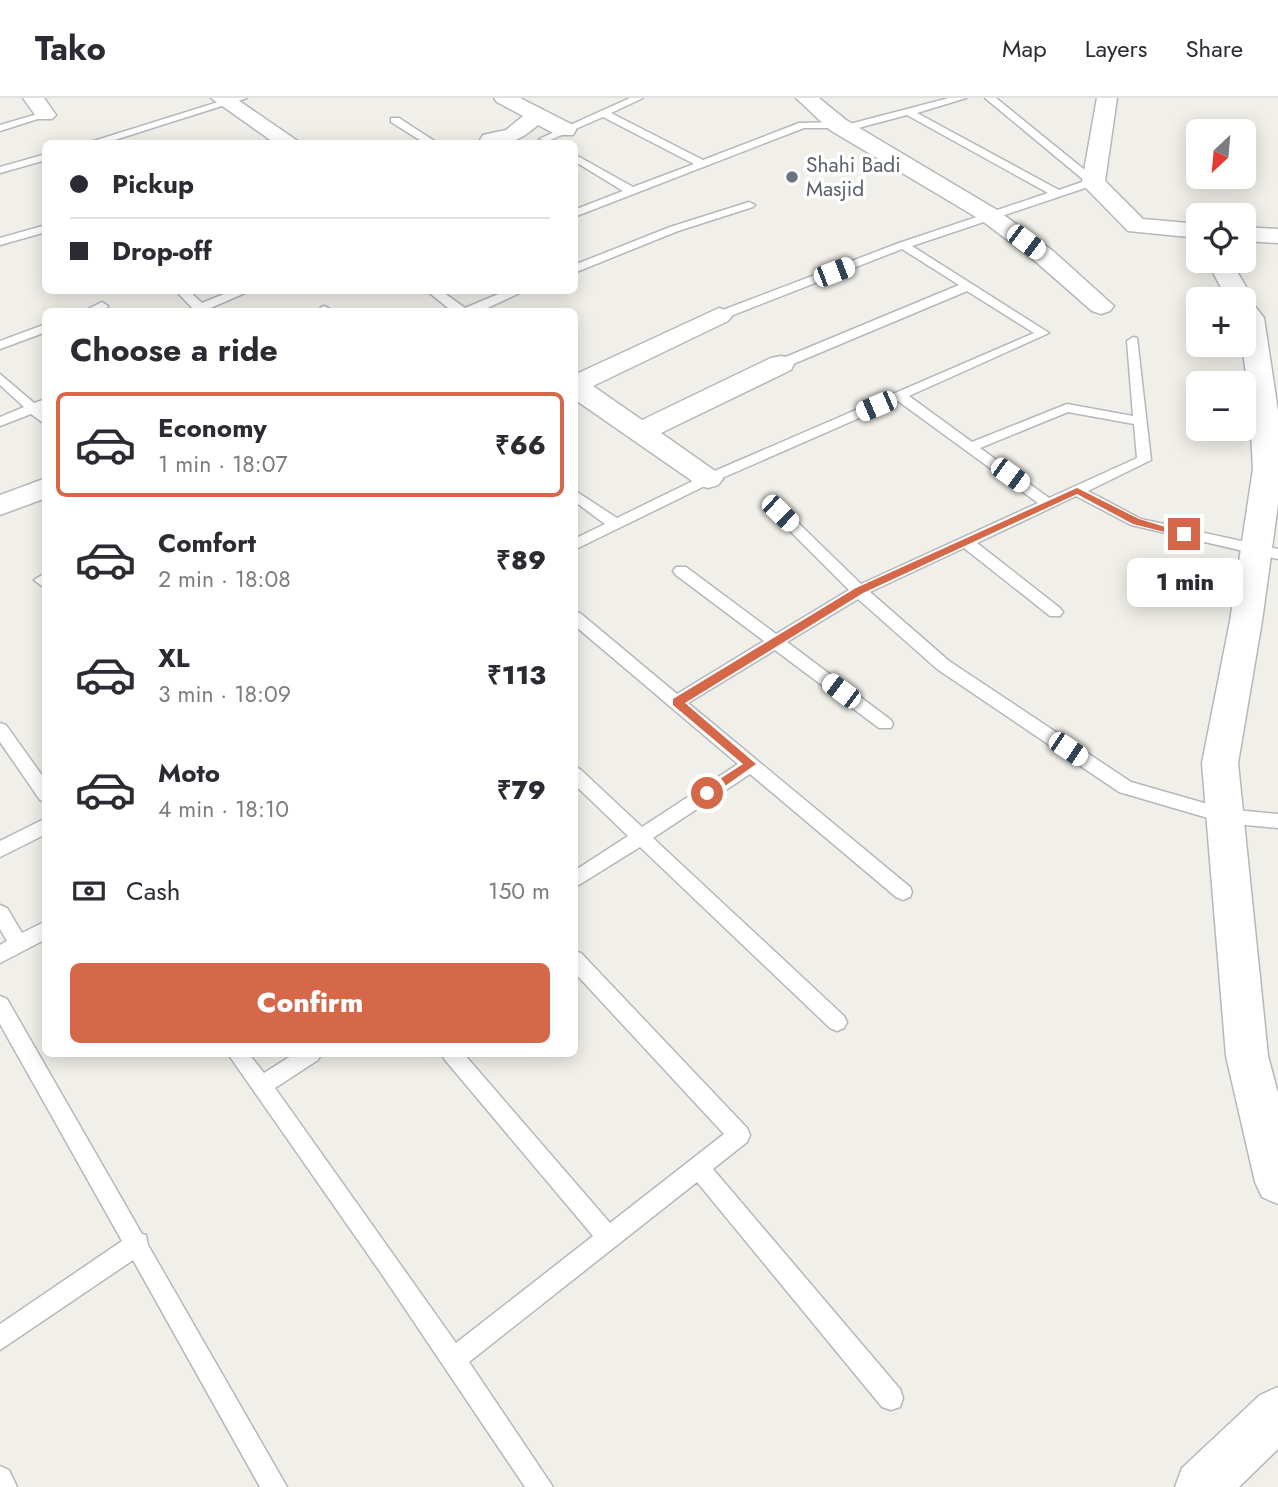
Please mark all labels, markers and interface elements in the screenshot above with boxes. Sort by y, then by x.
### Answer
text: Tako [35,25,106,72]
text: Map [1002,31,1047,66]
text: Layers [1085,31,1147,66]
text: Share [1185,31,1243,66]
north arrow [1186,119,1256,189]
map controls [1186,119,1256,441]
place label: Shahi Badi Masjid [806,150,901,204]
text: Pickup [112,165,194,203]
marker: Shahi Badi Masjid [784,169,800,185]
button: locate [1186,203,1256,273]
car [1003,221,1050,263]
text: Drop-off [112,232,212,270]
car [811,255,858,289]
button: + [1186,287,1256,357]
text: Choose a ride [70,327,278,373]
button: − [1186,371,1256,441]
car [853,388,900,424]
text: Economy [158,409,267,447]
icon: car [74,413,137,476]
text: ₹66 [495,426,546,464]
text: 1 min · 18:07 [158,447,288,481]
car [987,454,1034,496]
car [758,491,803,535]
route end [1168,518,1200,550]
text: Comfort [158,524,256,562]
icon: car [74,528,137,591]
text: ₹89 [496,541,546,579]
callout: 1 min [1126,558,1242,607]
text: 2 min · 18:08 [158,562,291,596]
text: 1 min [1156,565,1214,599]
text: XL [158,639,190,677]
icon: car [74,643,137,706]
text: ₹113 [487,656,546,694]
car [818,670,865,712]
text: 3 min · 18:09 [158,677,291,711]
car [1045,729,1092,769]
text: Moto [158,754,220,792]
icon: car [74,758,137,821]
text: ₹79 [497,771,546,809]
route start [691,777,723,809]
text: 4 min · 18:10 [158,792,289,826]
icon: cash [70,872,108,910]
text: Cash [126,872,180,910]
text: 150 m [488,874,550,908]
button: Confirm [70,963,550,1043]

